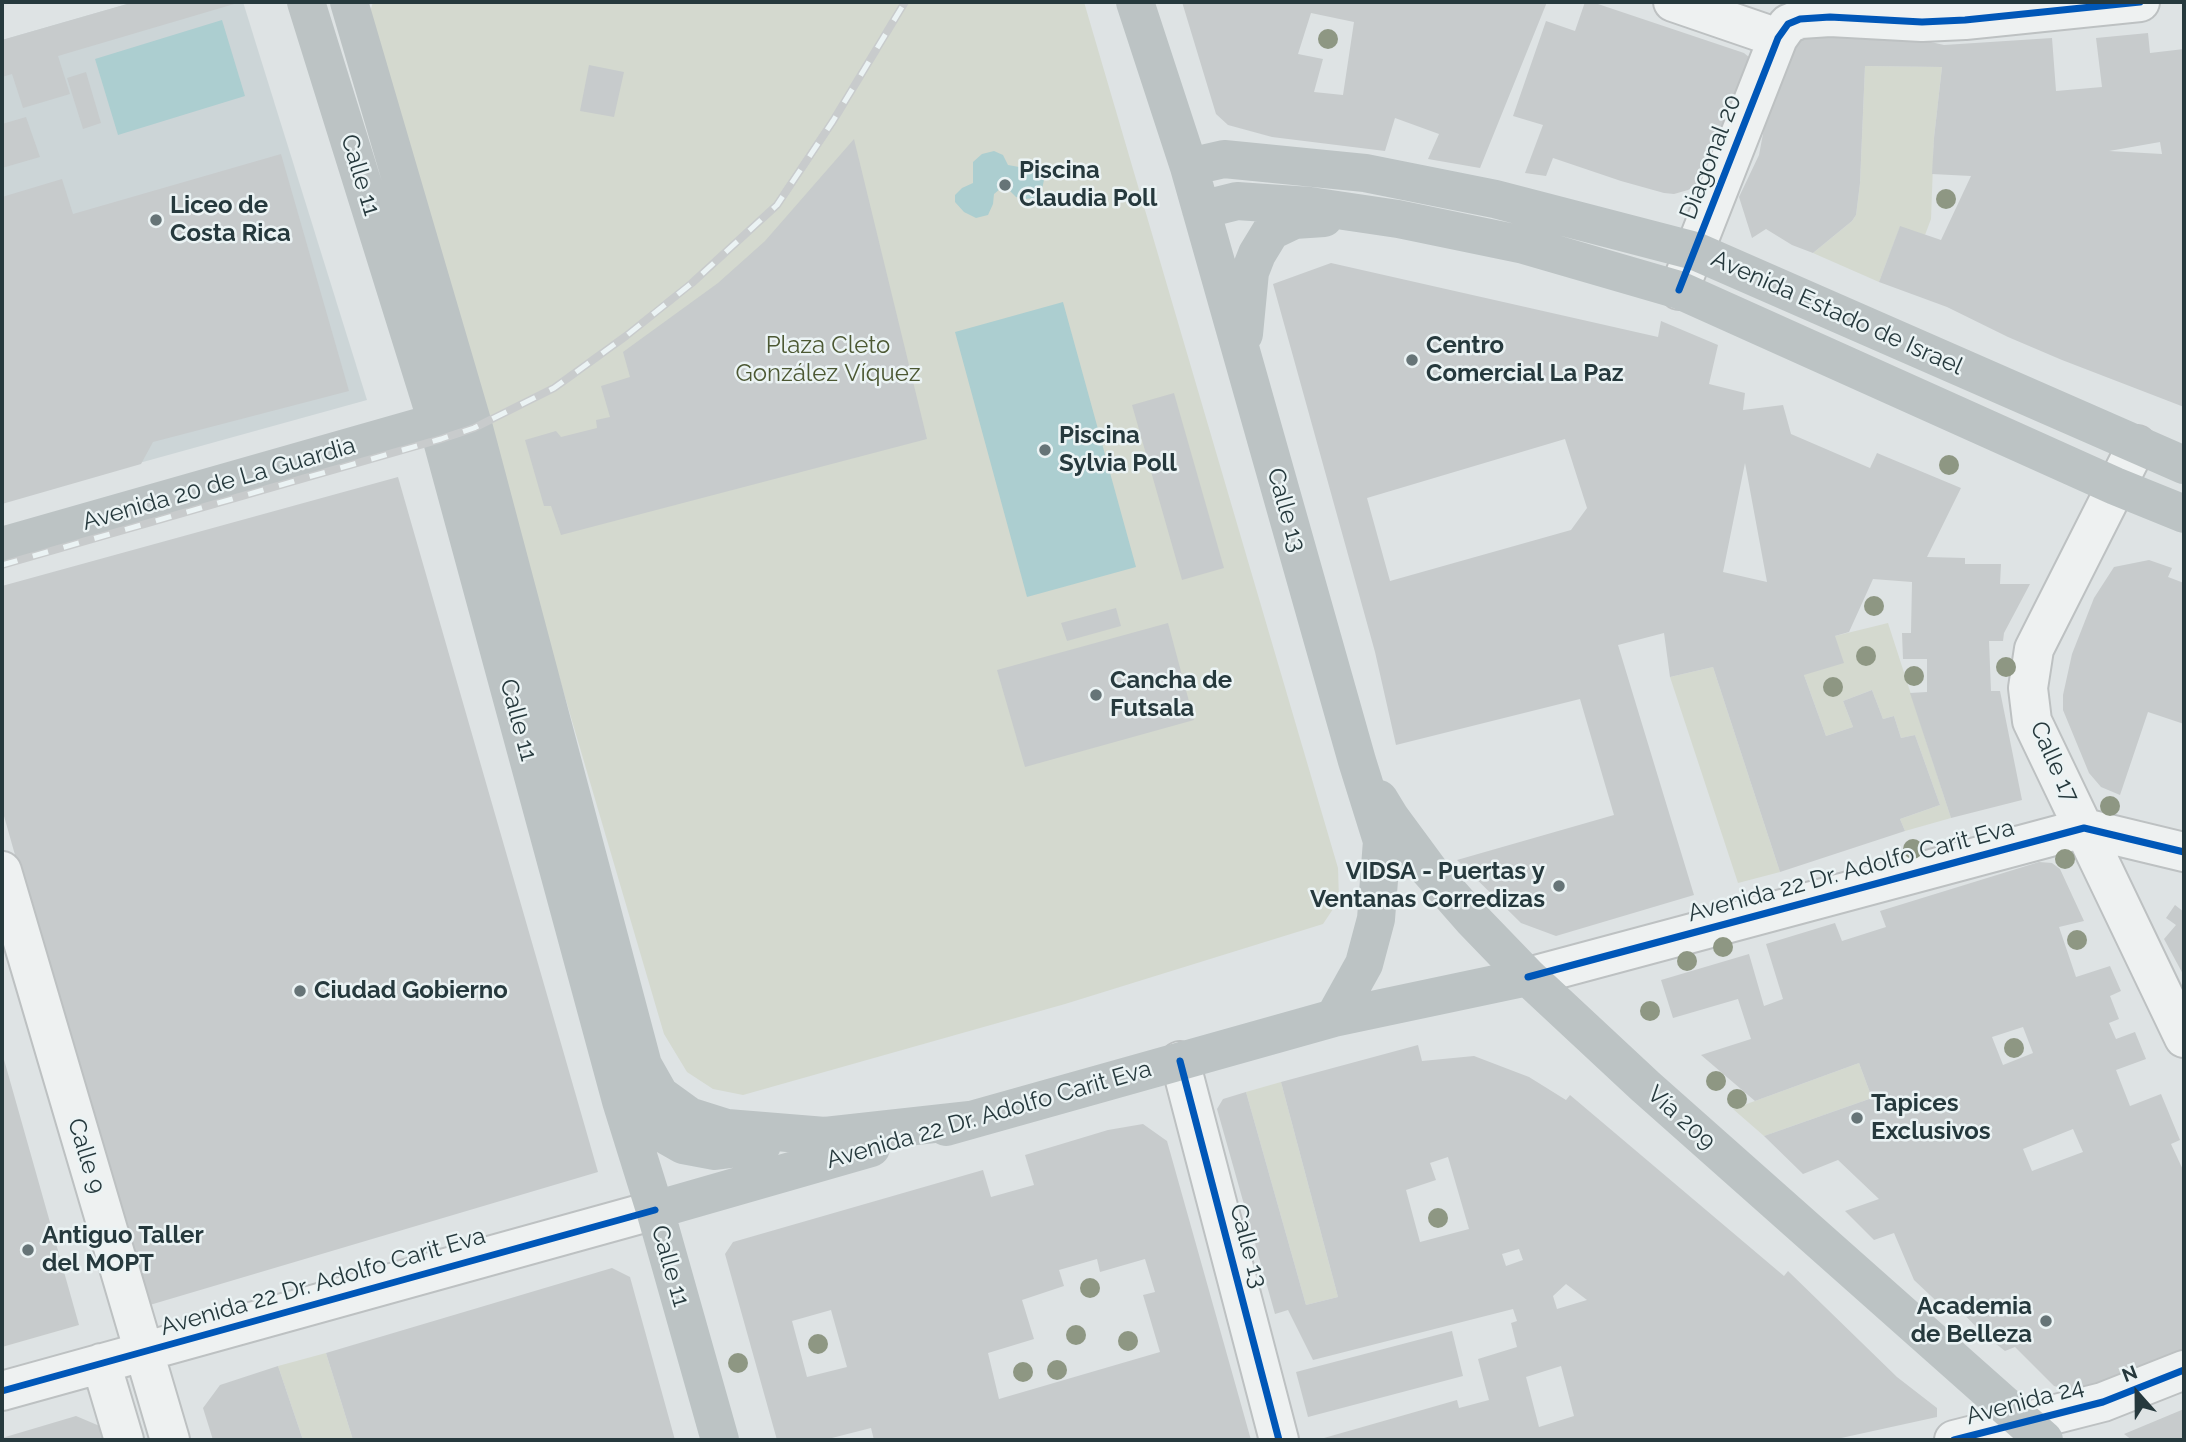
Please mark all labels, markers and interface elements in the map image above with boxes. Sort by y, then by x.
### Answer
street label: Diagonal 20 [1674,90,1748,224]
street label: Calle 11 [334,131,386,219]
place label: Piscina Claudia Poll [1019,157,1157,213]
marker: Piscina Claudia Poll [997,177,1013,193]
place label: Liceo de Costa Rica [170,192,291,248]
marker: Liceo de Costa Rica [148,212,164,228]
street label: Avenida Estado de Israel [1707,244,1967,382]
park label: Plaza Cleto González Víquez [735,332,921,388]
place label: Centro Comercial La Paz [1426,332,1624,388]
marker: Centro Comercial La Paz [1404,352,1420,368]
place label: Piscina Sylvia Poll [1059,422,1177,478]
street label: Avenida 20 de La Guardia [79,431,359,537]
marker: Piscina Sylvia Poll [1037,442,1053,458]
street label: Calle 13 [1260,465,1312,555]
place label: Cancha de Futsala [1110,667,1232,723]
street label: Calle 11 [493,676,543,764]
marker: Cancha de Futsala [1088,687,1104,703]
street label: Calle 17 [2023,717,2085,807]
street label: Avenida 22 Dr. Adolfo Carit Eva [1685,813,2017,929]
place label: VIDSA - Puertas y Ventanas Corredizas [1310,858,1545,914]
marker: VIDSA - Puertas y Ventanas Corredizas [1551,878,1567,894]
place label: Ciudad Gobierno [314,977,508,1005]
marker: Ciudad Gobierno [292,983,308,999]
street label: Avenida 22 Dr. Adolfo Carit Eva [823,1055,1155,1175]
street label: Vía 209 [1641,1080,1721,1156]
place label: Tapices Exclusivos [1871,1090,1991,1146]
marker: Tapices Exclusivos [1849,1110,1865,1126]
street label: Calle 9 [61,1115,111,1197]
street label: Calle 13 [1223,1201,1273,1291]
place label: Antiguo Taller del MOPT [42,1222,204,1278]
street label: Avenida 22 Dr. Adolfo Carit Eva [157,1222,489,1342]
street label: Calle 11 [645,1222,695,1310]
marker: Antiguo Taller del MOPT [20,1242,36,1258]
place label: Academia de Belleza [1911,1293,2032,1349]
marker: Academia de Belleza [2038,1313,2054,1329]
north arrow [2102,1358,2172,1428]
text: N [2119,1361,2140,1386]
street label: Avenida 24 [1963,1372,2087,1432]

